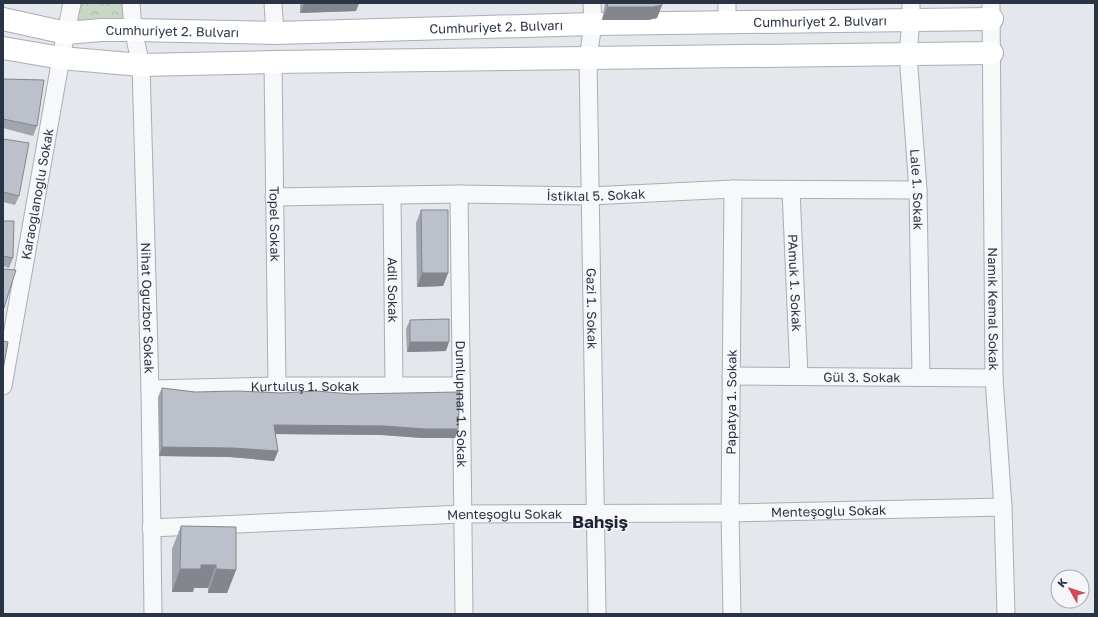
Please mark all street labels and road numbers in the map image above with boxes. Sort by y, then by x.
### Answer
street label: Cumhuriyet 2. Bulvarı [753,12,887,30]
street label: Cumhuriyet 2. Bulvarı [429,17,563,37]
street label: Cumhuriyet 2. Bulvarı [105,22,239,40]
street label: Karaoğlanoğlu Sokak [17,126,57,261]
street label: Lale 1. Sokak [907,148,927,231]
street label: İstiklal 5. Sokak [546,185,646,204]
street label: Topel Sokak [267,186,283,263]
street label: PAmuk 1. Sokak [785,234,805,333]
street label: Nihat Oğuzbor Sokak [138,242,158,374]
street label: Namık Kemal Sokak [985,247,1002,371]
street label: Adil Sokak [385,257,401,324]
street label: Gazi 1. Sokak [583,268,601,350]
street label: Dumlupınar 1. Sokak [453,340,470,468]
street label: Papatya 1. Sokak [723,349,740,455]
street label: Gül 3. Sokak [823,369,901,385]
street label: Kurtuluş 1. Sokak [250,378,360,395]
street label: Menteşoğlu Sokak [771,502,887,520]
street label: Menteşoğlu Sokak [447,506,563,523]

